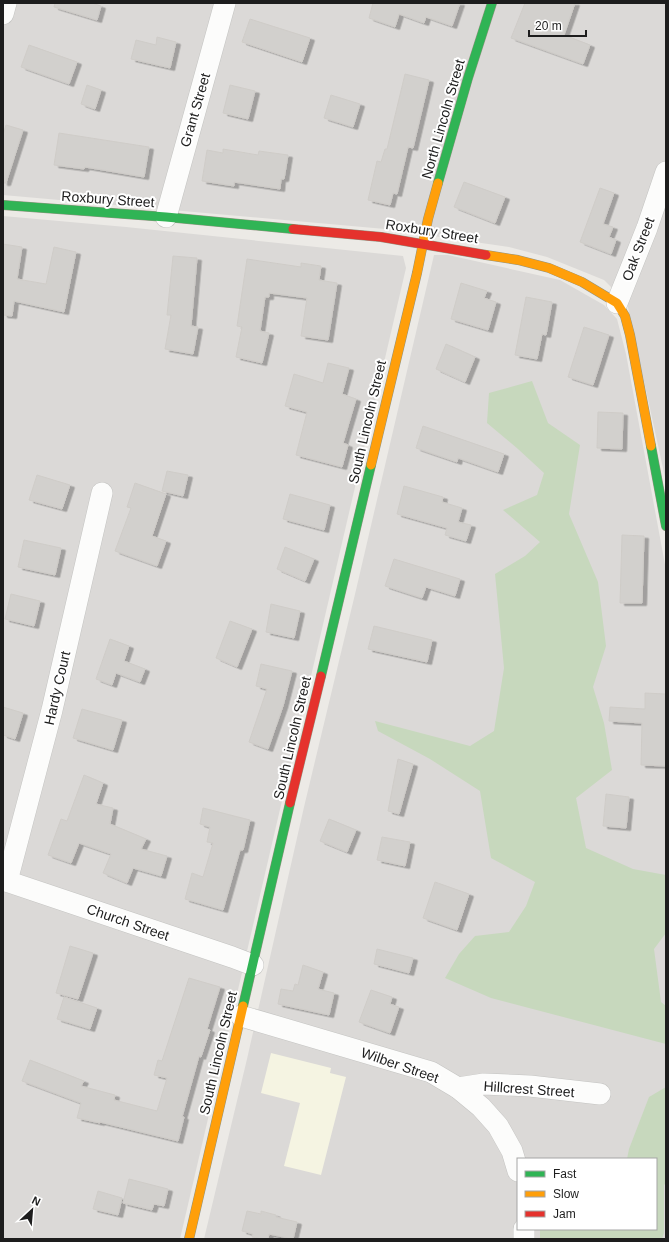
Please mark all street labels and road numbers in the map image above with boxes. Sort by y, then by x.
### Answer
street label: North Lincoln Street [418,57,468,181]
street label: Grant Street [177,71,213,149]
street label: Roxbury Street [61,188,155,210]
street label: Oak Street [619,215,657,283]
street label: Roxbury Street [385,216,479,246]
street label: South Lincoln Street [345,359,389,485]
street label: Hardy Court [41,649,73,727]
street label: South Lincoln Street [270,675,314,801]
street label: Church Street [85,900,172,944]
street label: South Lincoln Street [196,990,240,1116]
street label: Wilber Street [359,1044,441,1086]
street label: Hillcrest Street [483,1078,575,1100]

